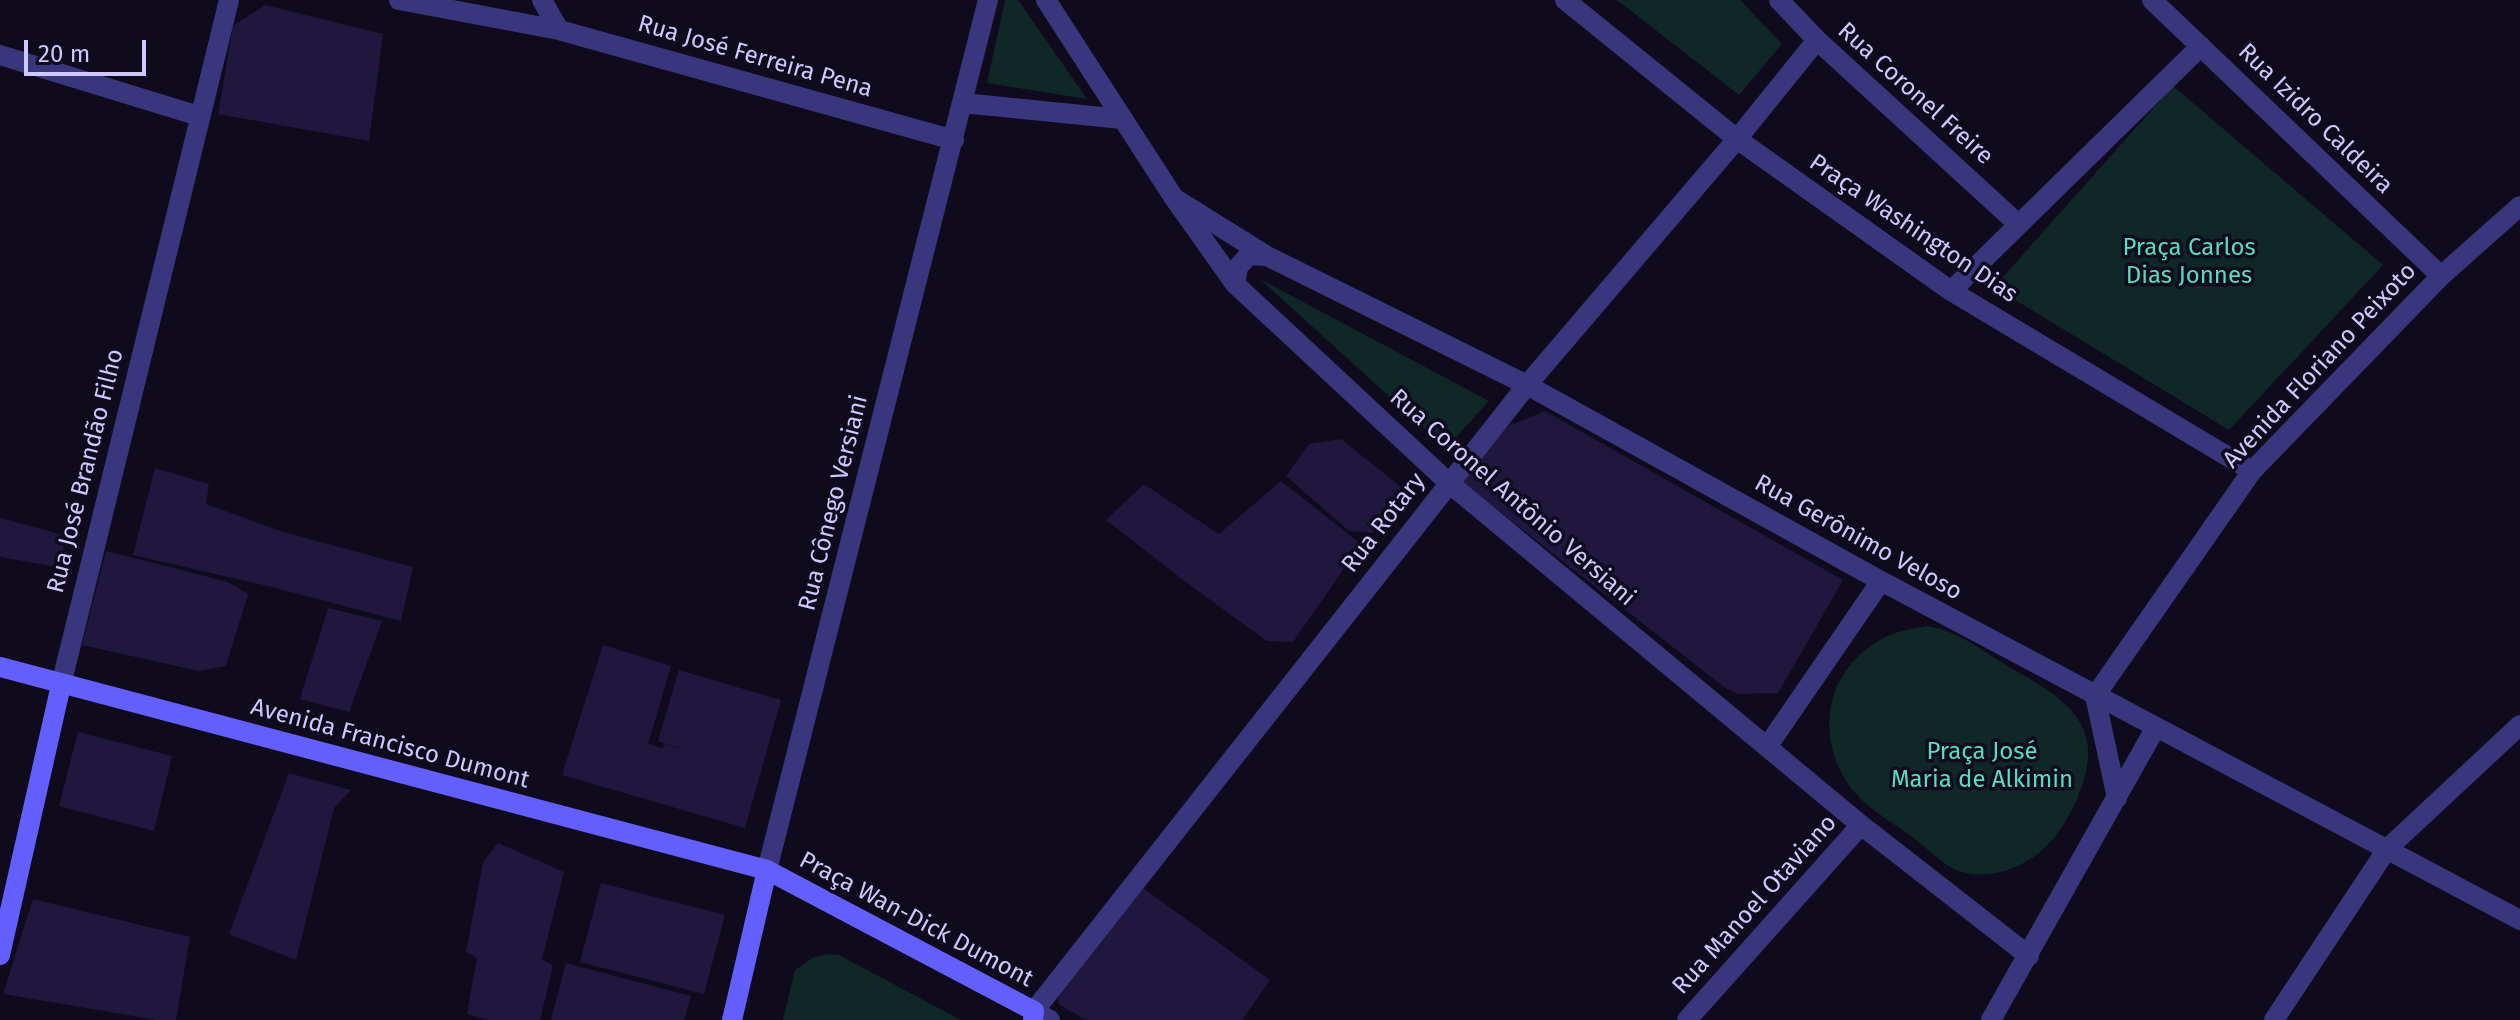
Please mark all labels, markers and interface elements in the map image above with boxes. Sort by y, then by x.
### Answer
street label: Rua José Ferreira Pena [634,10,876,104]
street label: Rua Coronel Freire [1831,17,1999,171]
scale bar [28,24,150,74]
street label: Rua Izidro Caldeira [2232,38,2398,200]
text: 20 m [38,40,90,68]
street label: Praça Washington Dias [1803,149,2023,309]
park label: Praça Carlos Dias Jonnes [2122,234,2256,290]
street label: Avenida Floriano Peixoto [2217,257,2423,475]
street label: Rua José Brandão Filho [42,346,130,596]
street label: Rua Coronel Antônio Versiani [1383,384,1641,612]
street label: Rua Cônego Versiani [793,392,875,614]
street label: Rua Rotary [1336,467,1432,579]
street label: Rua Gerônimo Veloso [1749,469,1967,607]
street label: Avenida Francisco Dumont [248,693,532,795]
park label: Praça José Maria de Alkimin [1891,738,2073,794]
street label: Rua Manoel Otaviano [1667,809,1843,1001]
street label: Praça Wan-Dick Dumont [794,846,1038,994]

